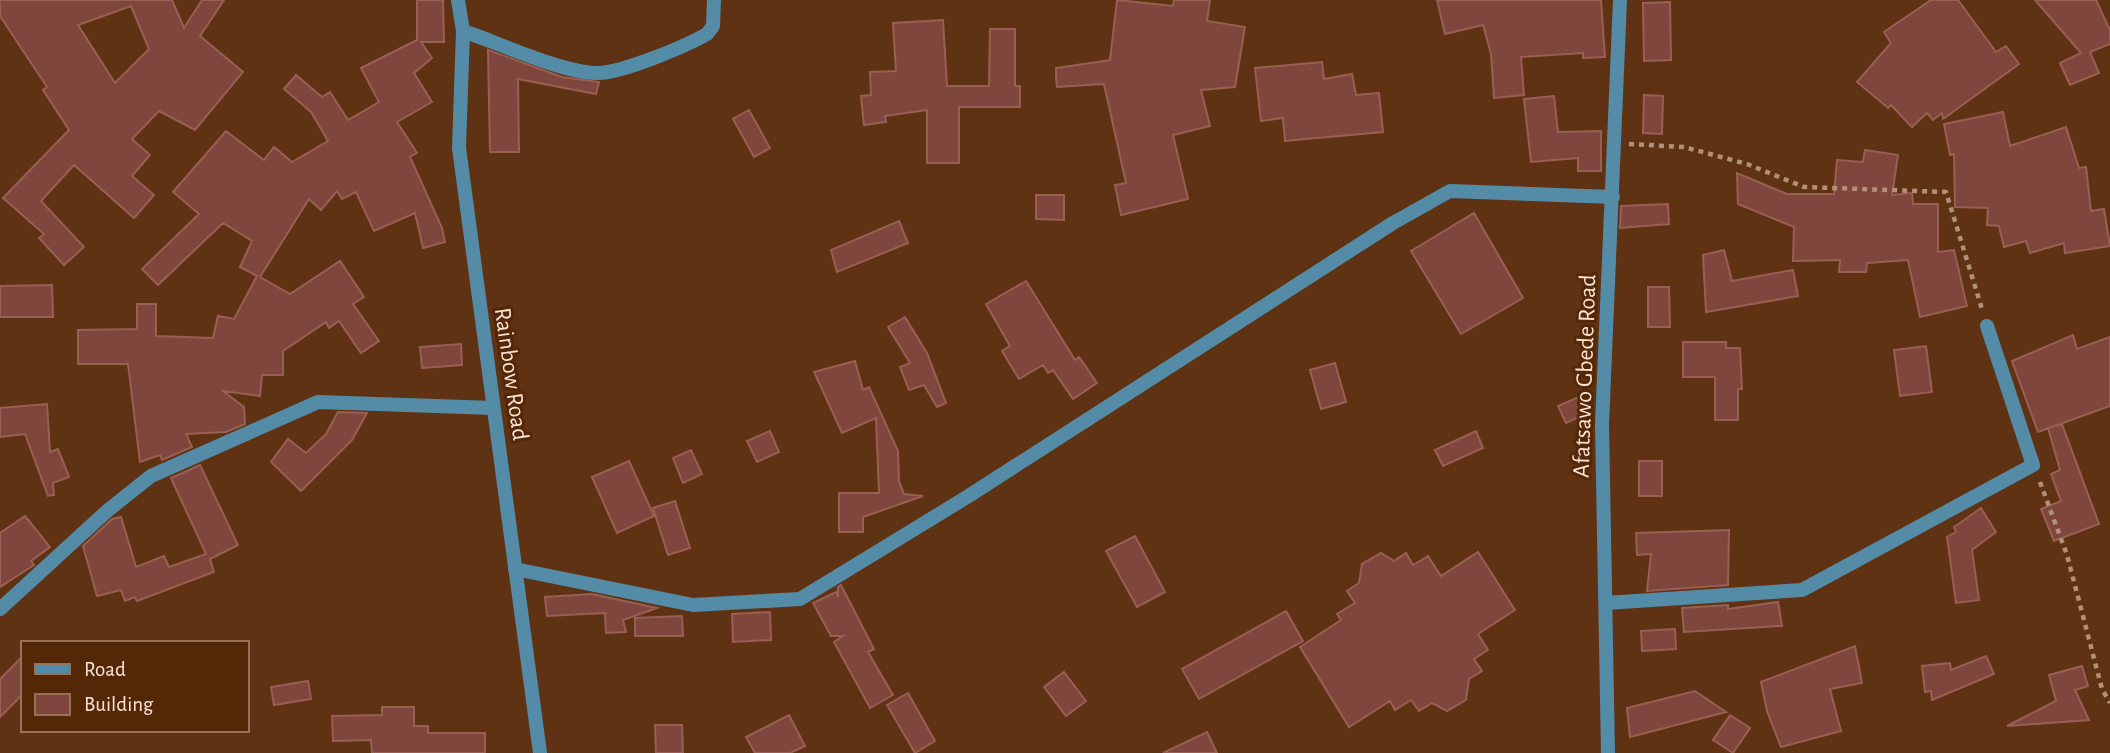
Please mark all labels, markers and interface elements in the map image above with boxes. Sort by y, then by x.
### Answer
street label: Afatsawo Gbede Road [1569,274,1601,478]
street label: Rainbow Road [490,306,532,442]
legend [21,641,248,732]
text: Road [84,659,126,680]
text: Building [84,694,154,715]

